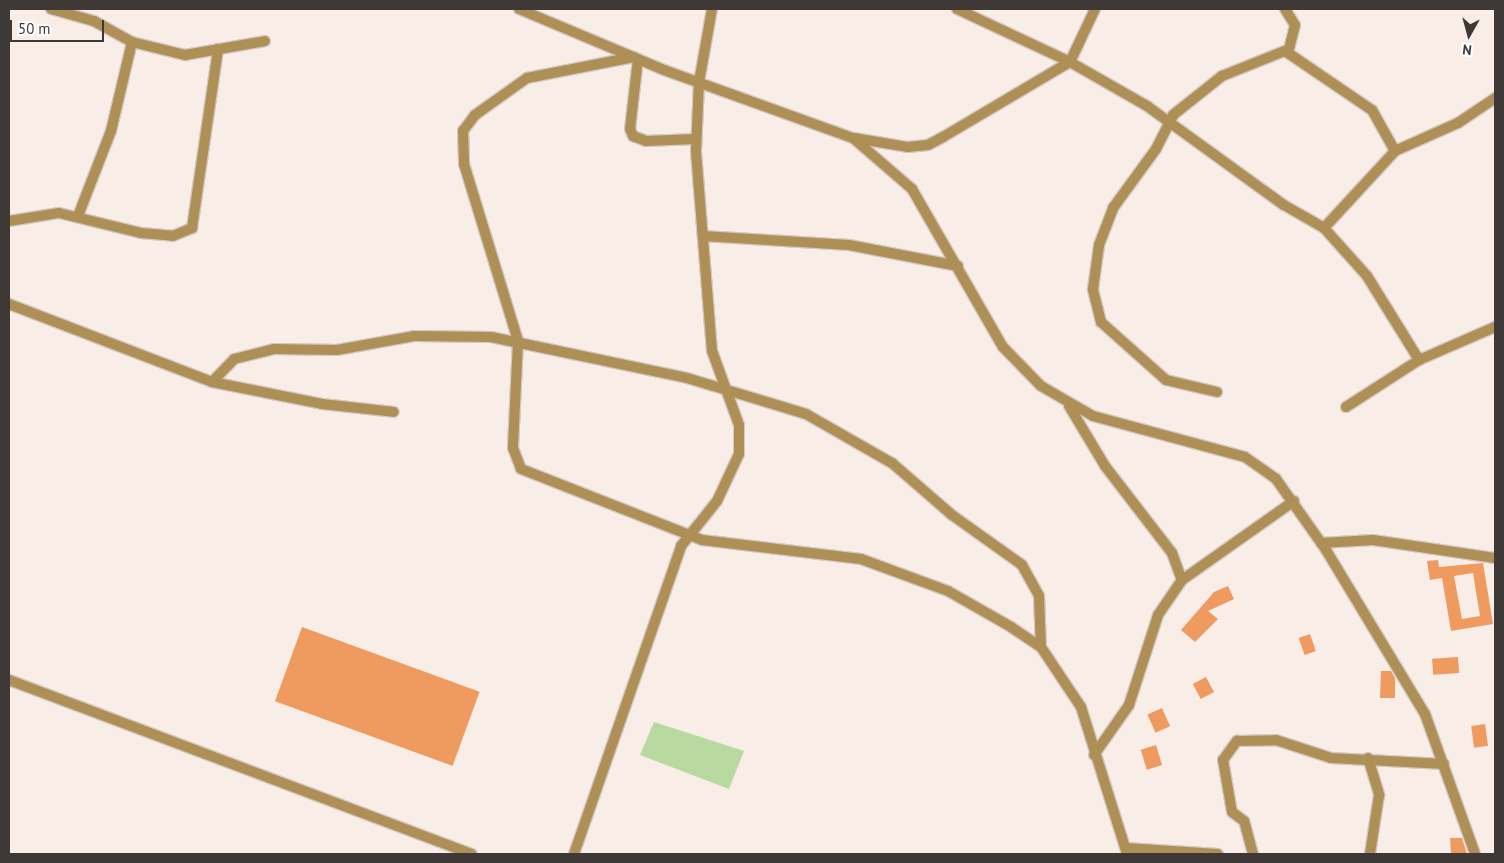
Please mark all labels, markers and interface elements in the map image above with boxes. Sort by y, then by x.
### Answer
scale bar [12,10,106,42]
north arrow [1444,10,1494,60]
text: 50 m [18,19,51,38]
text: N [1462,40,1473,59]

